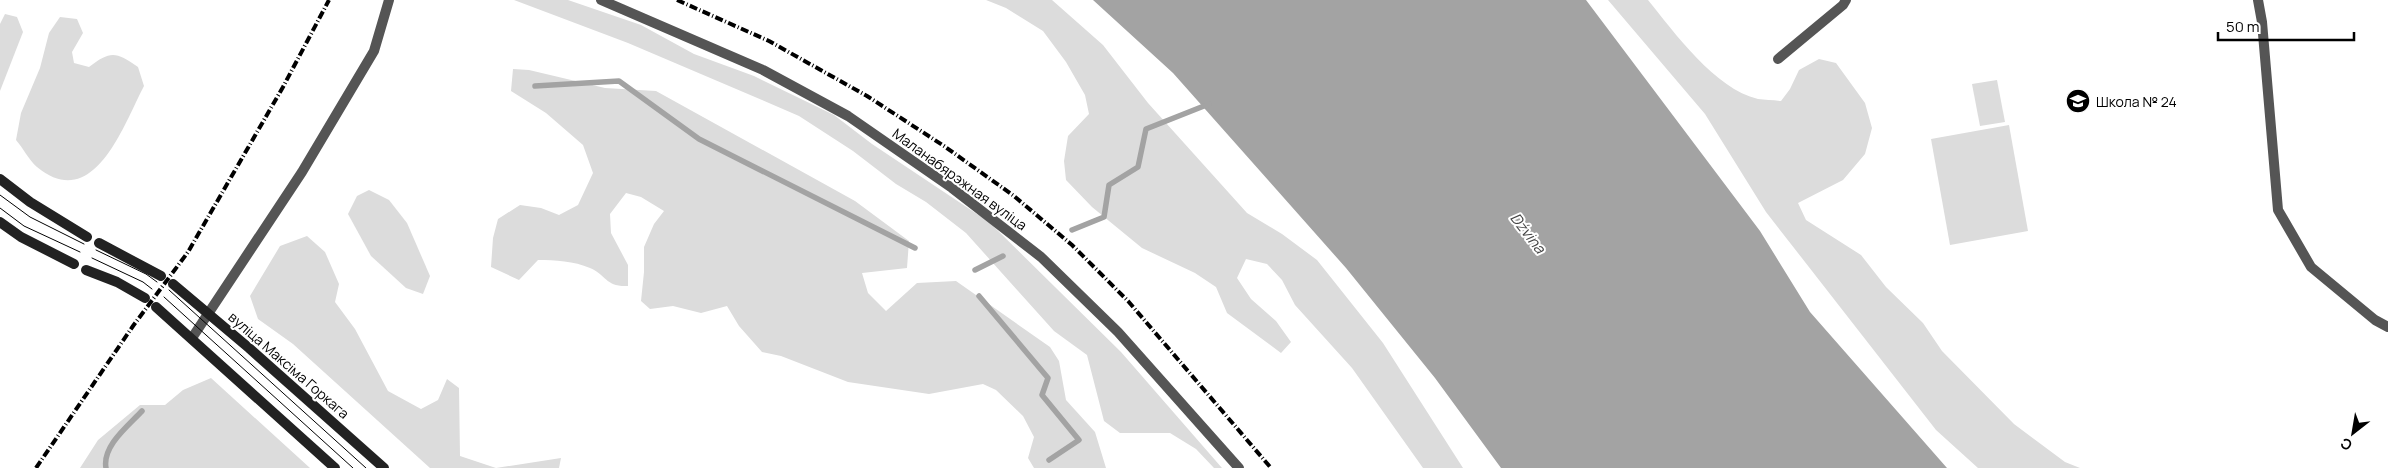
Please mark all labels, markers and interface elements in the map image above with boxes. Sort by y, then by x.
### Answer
scale bar [2218,10,2354,42]
text: 50 m [2226,16,2260,37]
school or university icon: Школа № 24 [2065,88,2091,114]
place label: Школа № 24 [2096,92,2177,111]
street label: Маланабярэжная вуліца [889,124,1031,234]
water label: Dźvina [1505,208,1551,258]
street label: вуліца Максіма Горкага [225,307,353,423]
north arrow [2328,408,2378,458]
text: С [2337,434,2355,455]

